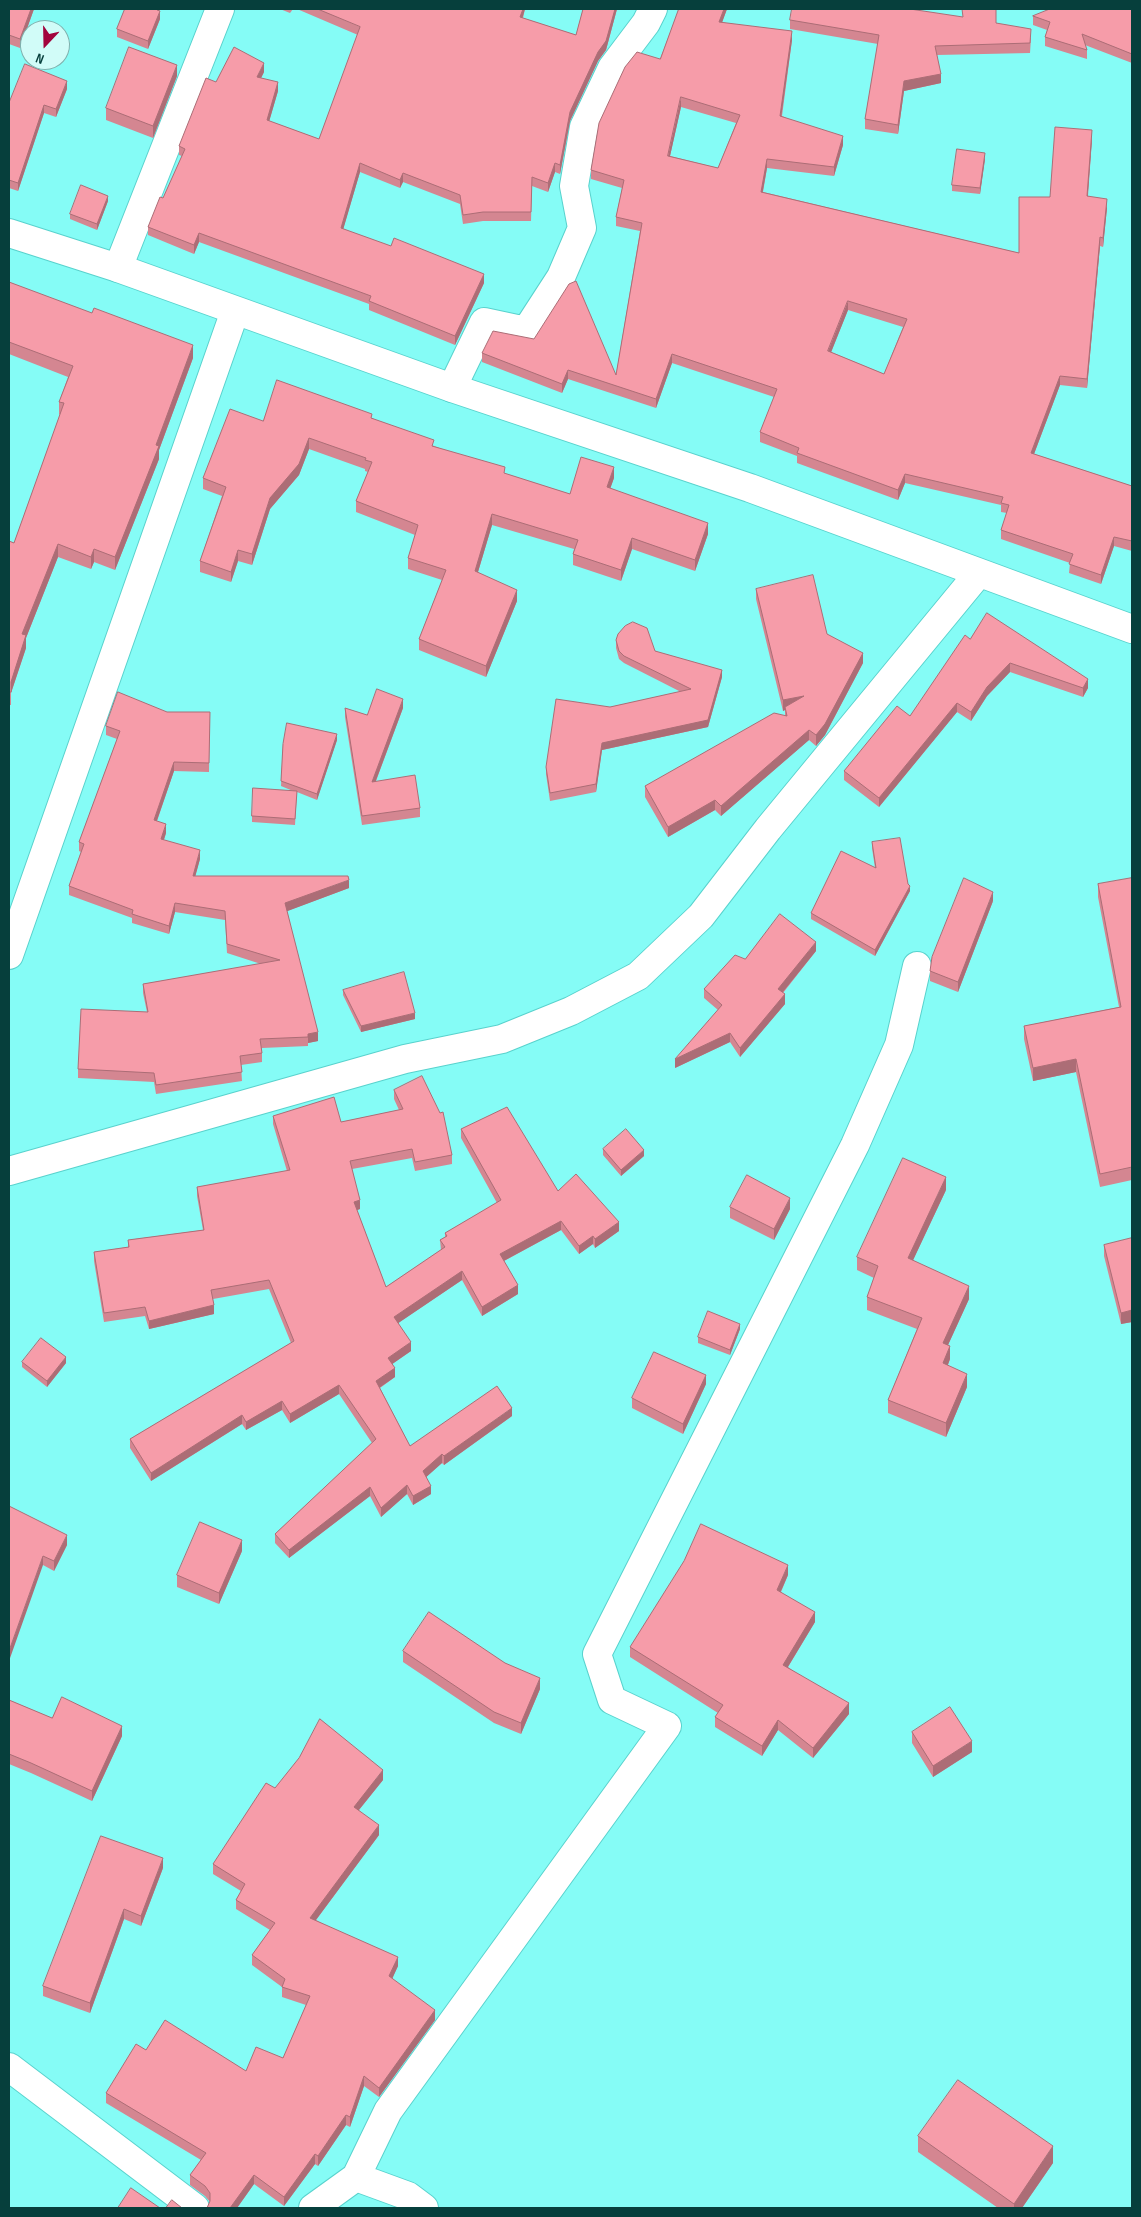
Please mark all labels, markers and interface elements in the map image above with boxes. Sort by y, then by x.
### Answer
north arrow [20,20,70,70]
text: N [33,49,46,68]

